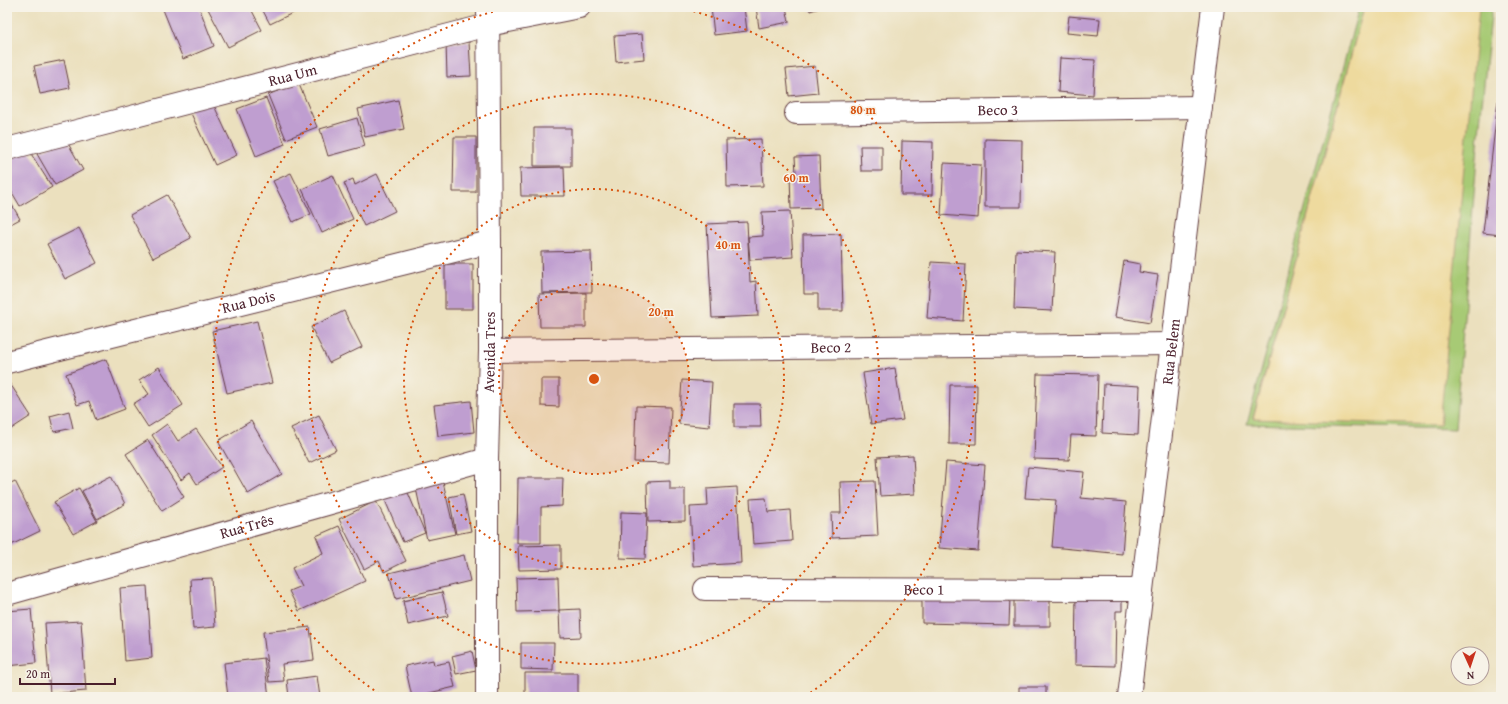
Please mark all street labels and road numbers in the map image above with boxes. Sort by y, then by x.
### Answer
street label: Rua Um [266,58,320,91]
street label: Beco 3 [978,99,1018,120]
street label: Rua Dois [220,285,277,318]
street label: Avenida Tres [478,311,500,393]
street label: Rua Belem [1156,317,1185,386]
street label: Beco 2 [811,336,851,358]
street label: Rua Três [217,509,276,544]
street label: Beco 1 [904,578,944,600]

